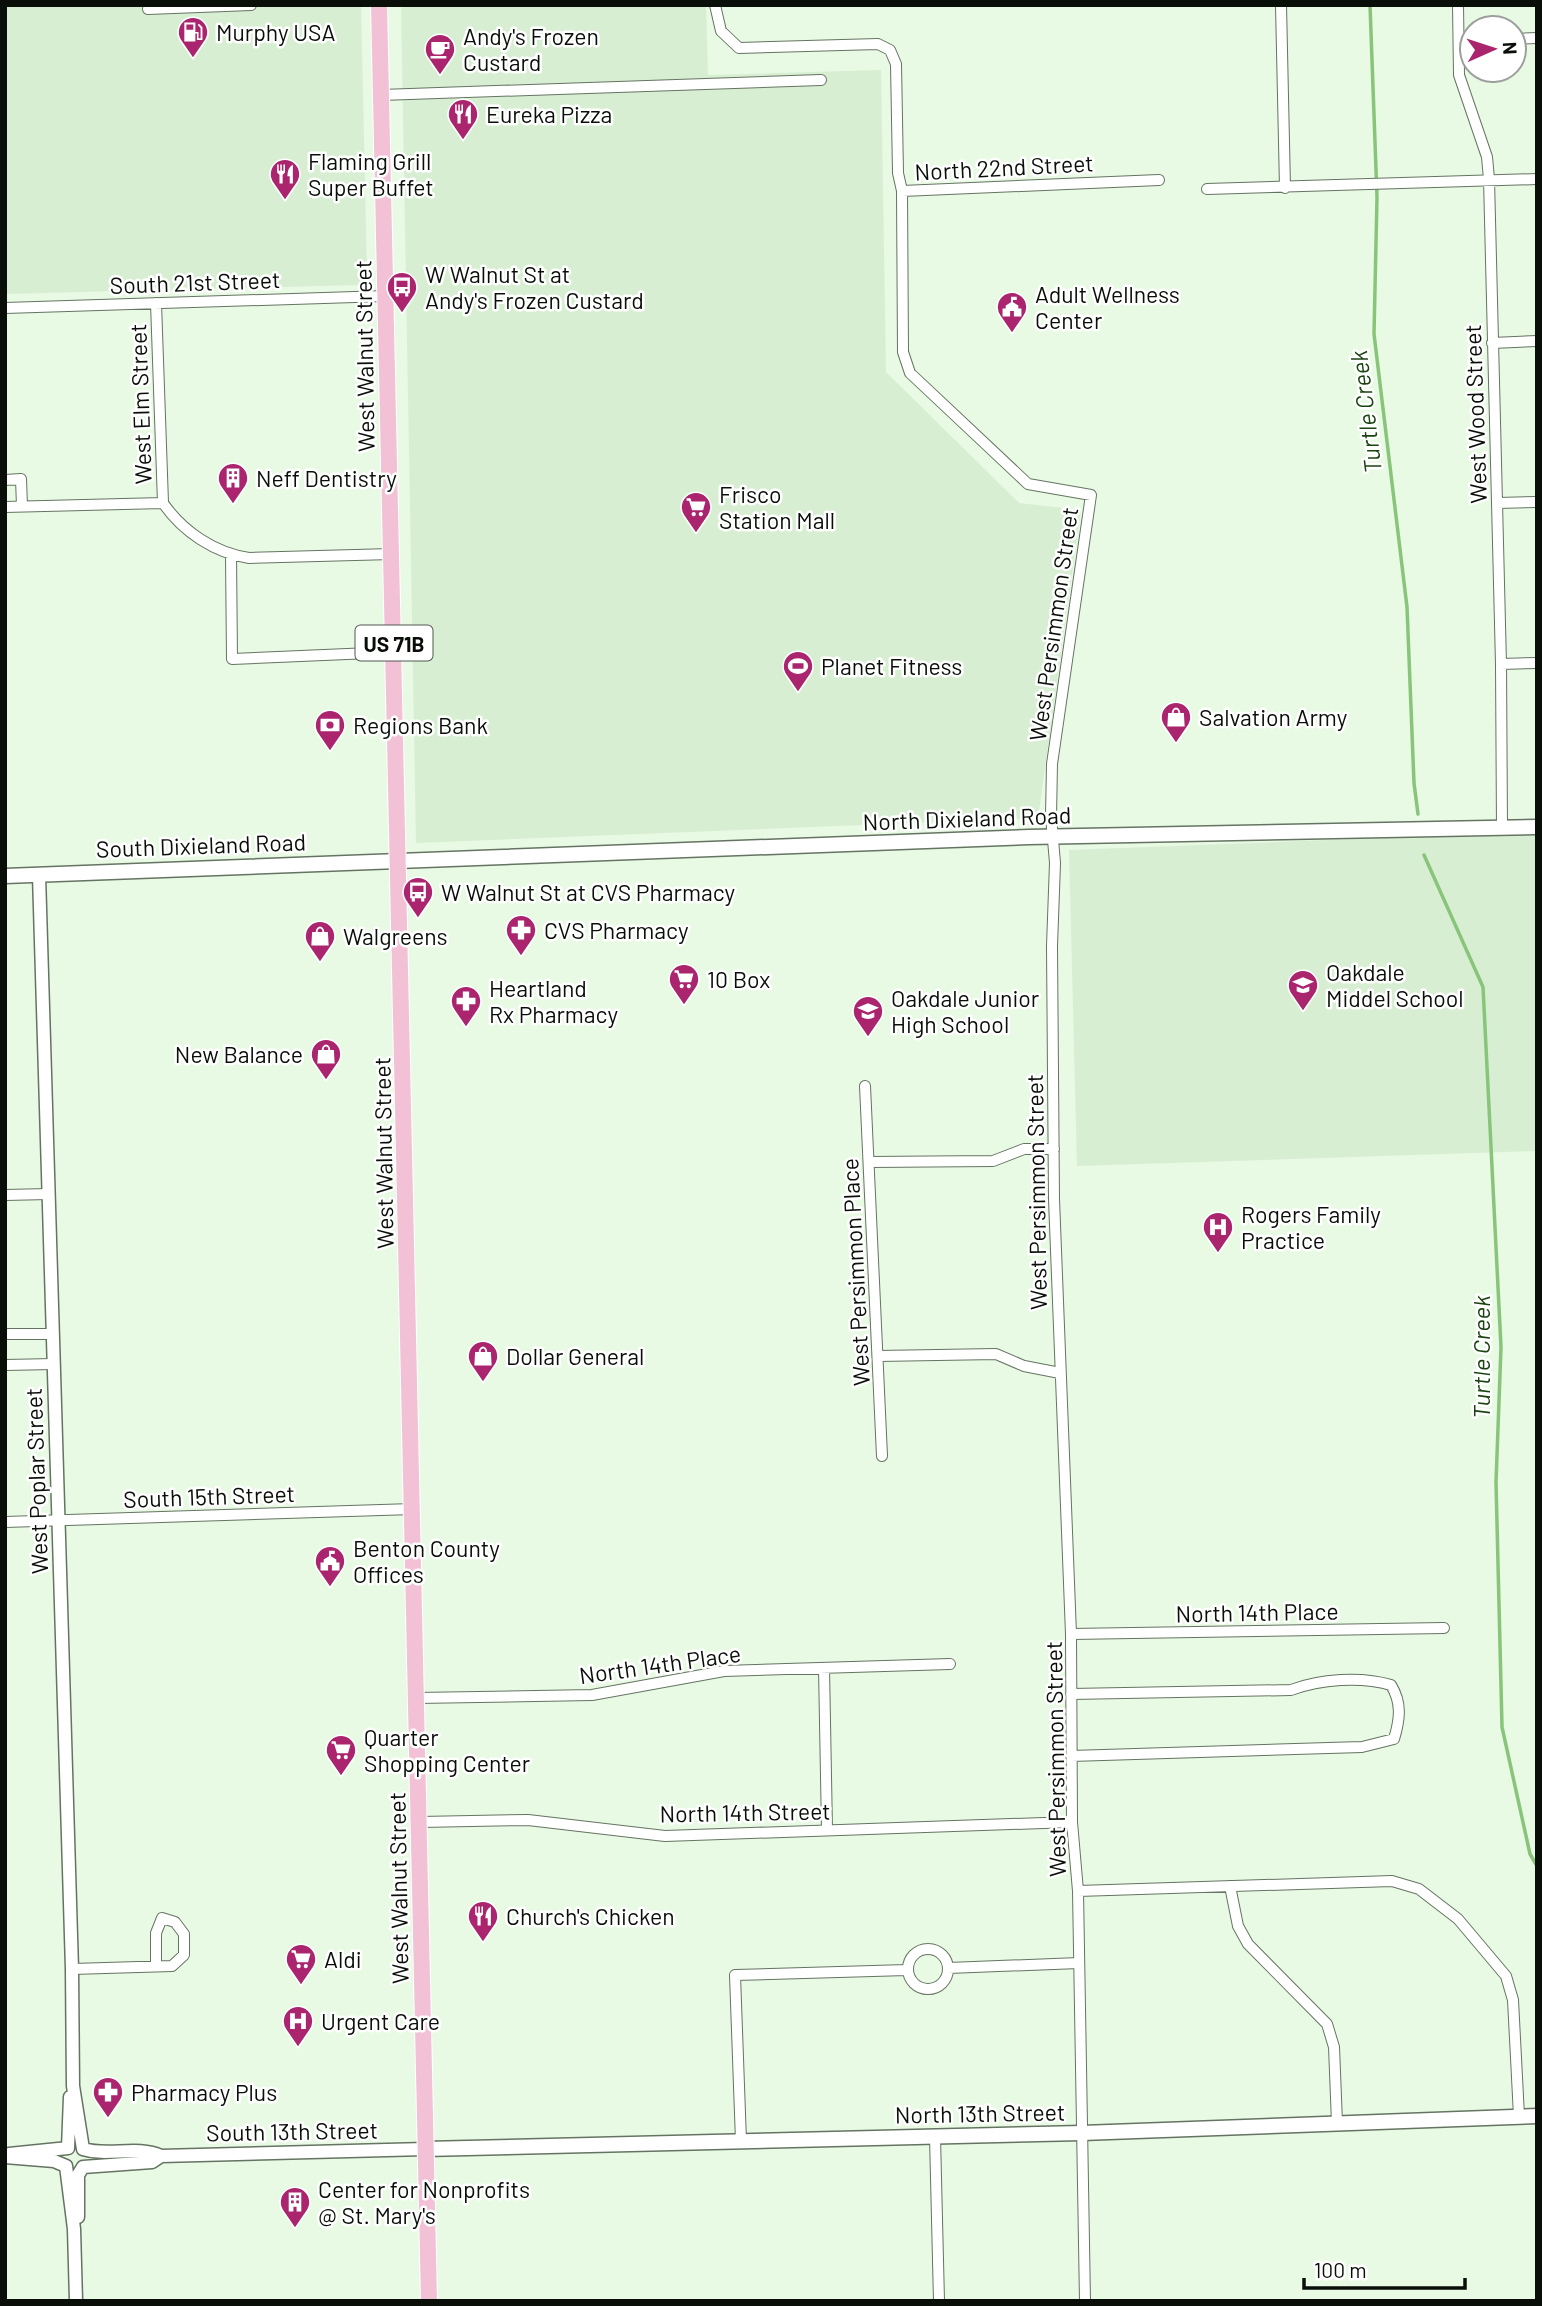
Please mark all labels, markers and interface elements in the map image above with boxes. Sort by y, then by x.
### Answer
north arrow [1458,14,1528,84]
fuel station icon: Murphy USA [176,15,210,59]
place label: Murphy USA [216,18,336,46]
place label: Andy's Frozen Custard [463,22,599,76]
cafe icon: Andy's Frozen Custard [423,32,457,76]
text: N [1499,41,1522,55]
restaurant icon: Eureka Pizza [446,97,480,141]
place label: Eureka Pizza [486,100,612,128]
place label: Flaming Grill Super Buffet [308,147,434,201]
street label: North 22nd Street [914,148,1094,186]
restaurant icon: Flaming Grill Super Buffet [268,157,302,201]
street label: West Walnut Street [348,260,380,452]
place label: W Walnut St at Andy's Frozen Custard [425,260,644,314]
street label: South 21st Street [109,265,281,299]
bus stop icon: W Walnut St at Andy's Frozen Custard [385,270,419,314]
place label: Adult Wellness Center [1035,280,1180,334]
public building icon: Adult Wellness Center [995,290,1029,334]
street label: West Elm Street [123,323,157,485]
street label: West Wood Street [1458,324,1492,504]
water label: Turtle Creek [1343,349,1387,475]
building icon: Neff Dentistry [216,461,250,505]
place label: Neff Dentistry [256,464,397,492]
place label: Frisco Station Mall [719,480,835,534]
supermarket icon: Frisco Station Mall [679,490,713,534]
street label: West Persimmon Street [1023,505,1083,743]
road number: US 71B [356,626,432,660]
sports icon: Planet Fitness [781,649,815,693]
place label: Planet Fitness [821,652,962,680]
shop icon: Salvation Army [1159,700,1193,744]
place label: Salvation Army [1199,703,1348,731]
bank icon: Regions Bank [313,708,347,752]
place label: Regions Bank [353,711,488,739]
street label: North Dixieland Road [862,800,1072,836]
street label: South Dixieland Road [96,827,306,863]
bus stop icon: W Walnut St at CVS Pharmacy [401,875,435,919]
place label: W Walnut St at CVS Pharmacy [441,878,736,906]
pharmacy icon: CVS Pharmacy [504,913,538,957]
place label: CVS Pharmacy [544,916,689,944]
shop icon: Walgreens [303,919,337,963]
place label: Walgreens [343,922,448,950]
place label: Oakdale Middel School [1326,958,1464,1012]
supermarket icon: 10 Box [667,962,701,1006]
place label: 10 Box [707,965,770,993]
school or university icon: Oakdale Middel School [1286,968,1320,1012]
place label: Heartland Rx Pharmacy [489,974,618,1028]
pharmacy icon: Heartland Rx Pharmacy [449,984,483,1028]
place label: Oakdale Junior High School [891,984,1040,1038]
school or university icon: Oakdale Junior High School [851,994,885,1038]
shop icon: New Balance [309,1037,343,1081]
place label: New Balance [175,1040,303,1068]
street label: West Walnut Street [367,1057,399,1249]
street label: West Persimmon Street [1020,1074,1052,1310]
street label: West Persimmon Place [835,1157,875,1387]
place label: Rogers Family Practice [1241,1200,1381,1254]
hospital icon: Rogers Family Practice [1201,1210,1235,1254]
water label: Turtle Creek [1466,1295,1495,1419]
shop icon: Dollar General [466,1339,500,1383]
place label: Dollar General [506,1342,644,1370]
street label: West Poplar Street [19,1387,53,1575]
street label: South 15th Street [123,1479,295,1513]
place label: Benton County Offices [353,1534,500,1588]
public building icon: Benton County Offices [313,1544,347,1588]
street label: North 14th Place [1175,1597,1339,1627]
street label: North 14th Place [577,1639,743,1689]
street label: West Persimmon Street [1039,1641,1071,1877]
place label: Quarter Shopping Center [364,1723,531,1777]
supermarket icon: Quarter Shopping Center [324,1733,358,1777]
street label: West Walnut Street [382,1792,414,1984]
street label: North 14th Street [659,1797,831,1827]
restaurant icon: Church's Chicken [466,1899,500,1943]
place label: Church's Chicken [506,1902,675,1930]
supermarket icon: Aldi [284,1942,318,1986]
place label: Aldi [324,1945,362,1973]
hospital icon: Urgent Care [281,2004,315,2048]
place label: Urgent Care [321,2007,440,2035]
pharmacy icon: Pharmacy Plus [91,2075,125,2119]
place label: Pharmacy Plus [131,2078,277,2106]
street label: North 13th Street [895,2098,1065,2128]
street label: South 13th Street [206,2116,378,2146]
place label: Center for Nonprofits @ St. Mary's [318,2175,530,2229]
building icon: Center for Nonprofits @ St. Mary's [278,2185,312,2229]
scale bar [1304,2246,1465,2290]
text: 100 m [1314,2257,1367,2282]

